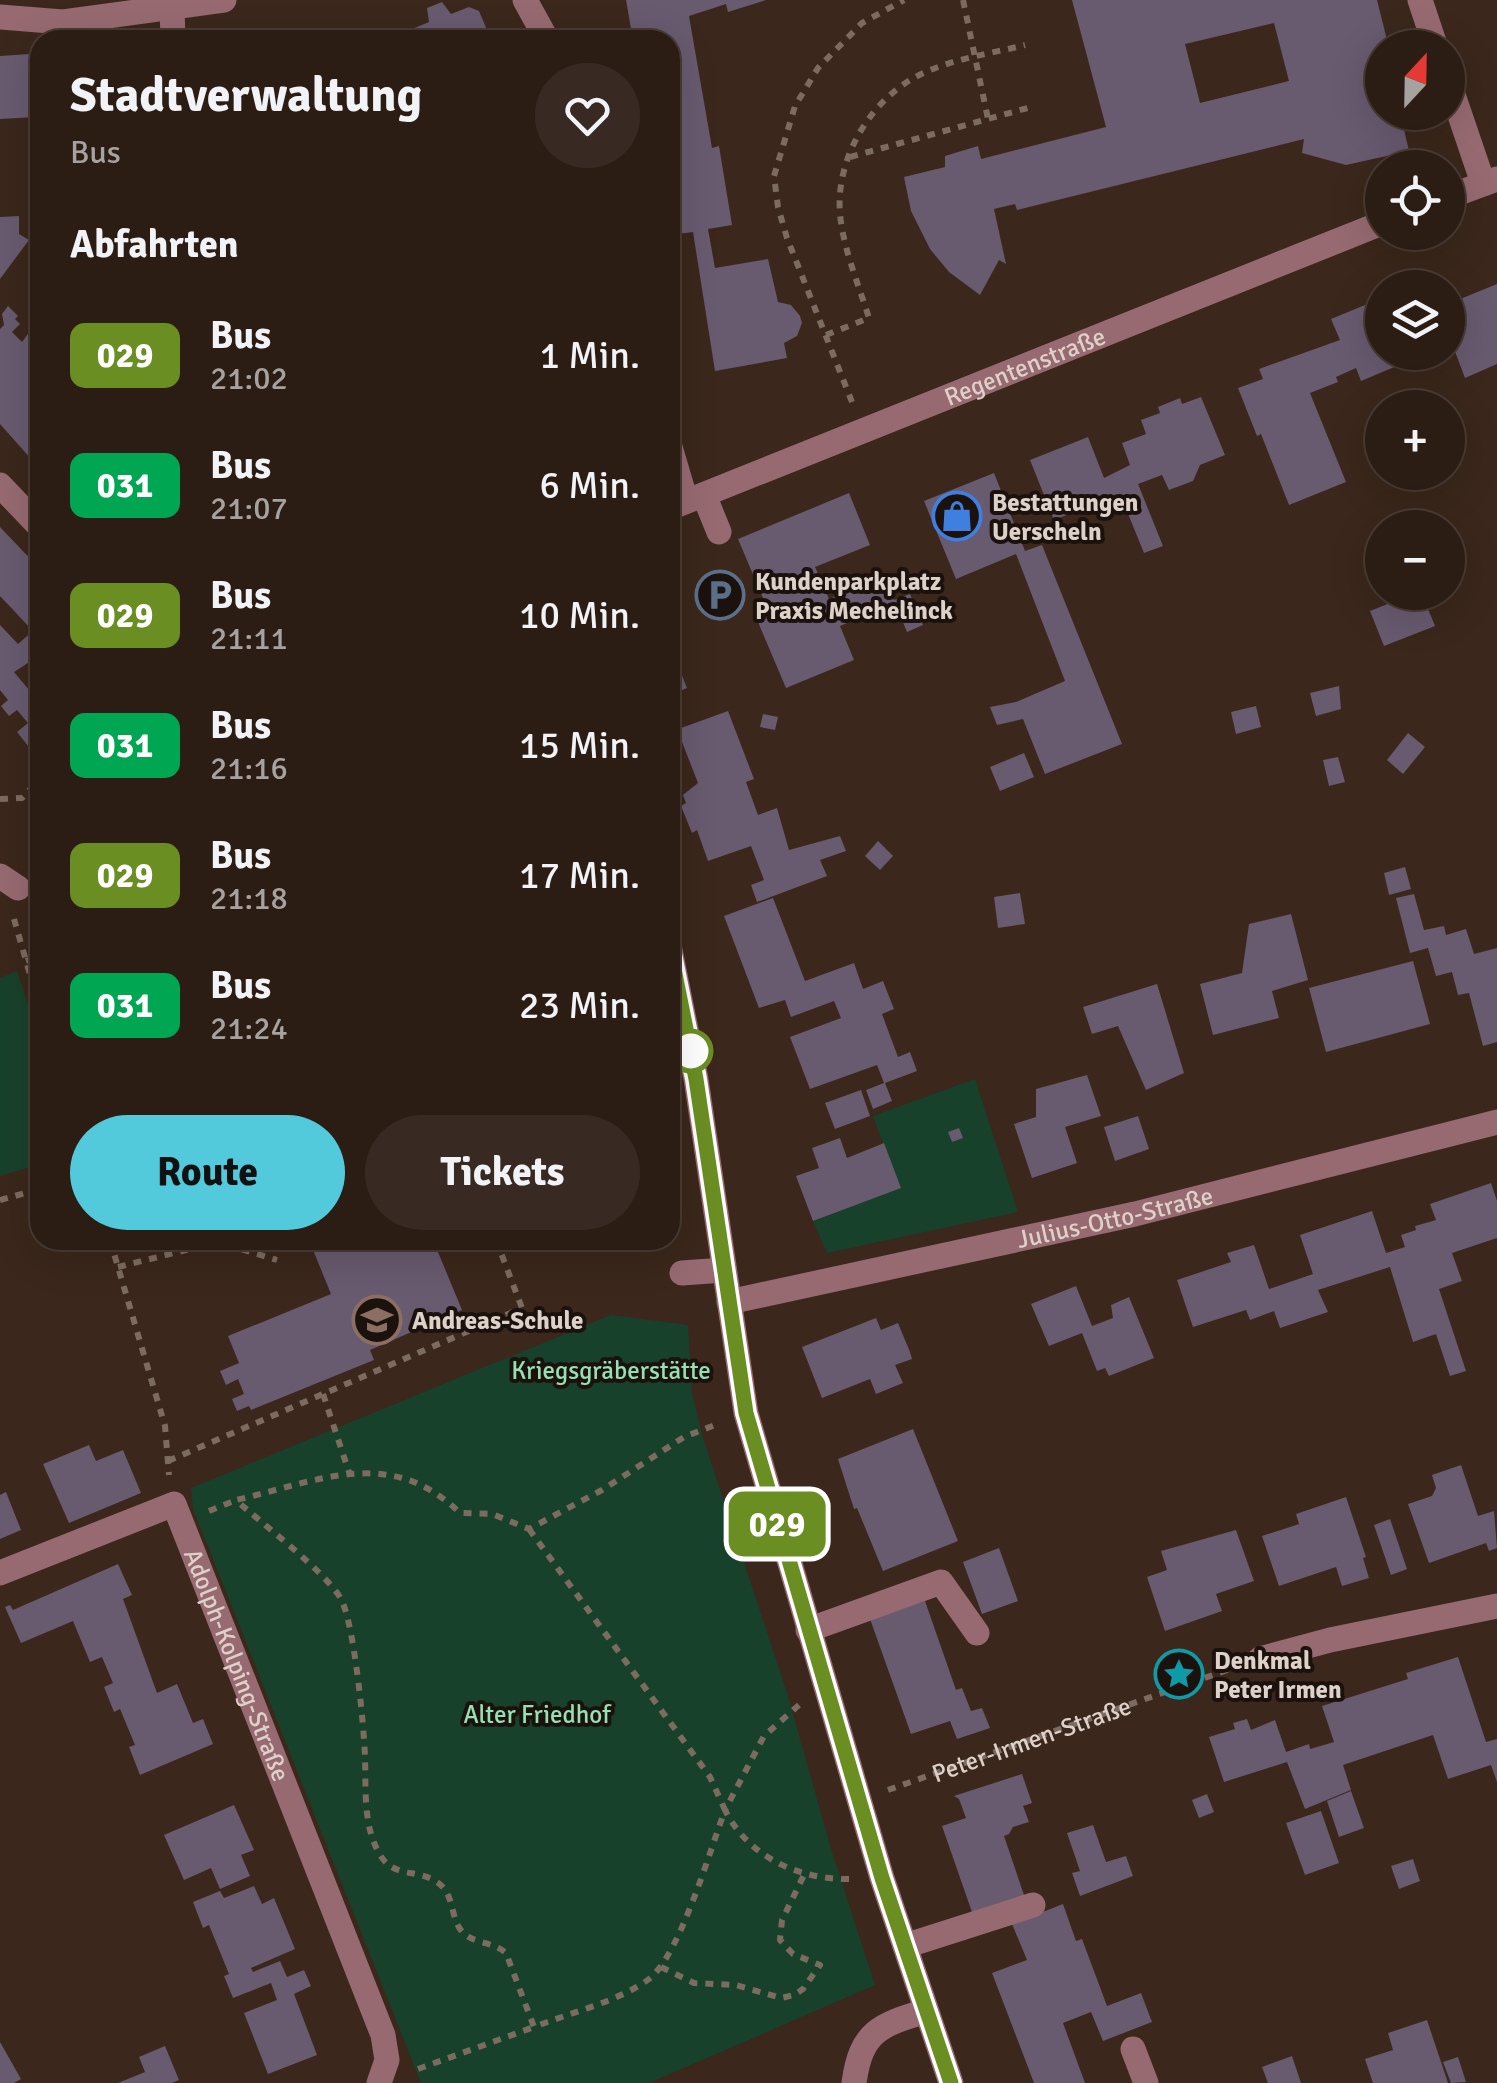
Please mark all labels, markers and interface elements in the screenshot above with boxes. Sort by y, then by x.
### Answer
north arrow [1365,30,1465,130]
map controls [1365,30,1465,610]
button: heart [535,63,640,168]
text: Stadtverwaltung [70,66,422,125]
text: Bus [70,133,121,172]
button: locate [1365,150,1465,250]
text: Abfahrten [70,221,239,268]
button: layers [1365,270,1465,370]
text: Bus [210,312,271,359]
street label: Regentenstraße [940,320,1110,413]
text: 1 Min. [539,332,640,379]
text: 029 [97,334,153,377]
text: 21:02 [210,359,288,398]
button: + [1365,390,1465,490]
text: Bus [210,442,271,489]
text: 6 Min. [539,462,640,509]
text: 031 [97,464,153,507]
place label: Bestattungen Uerscheln [992,487,1138,547]
text: 21:07 [210,489,288,528]
shop icon: Bestattungen Uerscheln [931,490,983,542]
button: − [1365,510,1465,610]
place label: Kundenparkplatz Praxis Mechelinck [755,566,953,626]
parking icon: Kundenparkplatz Praxis Mechelinck [694,569,746,621]
text: Bus [210,572,271,619]
text: 10 Min. [519,592,640,639]
text: 029 [97,594,153,637]
text: 21:11 [210,619,288,658]
text: Bus [210,702,271,749]
text: 15 Min. [519,722,640,769]
text: 031 [97,724,153,767]
text: 21:16 [210,749,288,788]
text: Bus [210,832,271,879]
text: 17 Min. [519,852,640,899]
text: 029 [97,854,153,897]
text: 21:18 [210,879,288,918]
text: Bus [210,962,271,1009]
text: 23 Min. [519,982,640,1029]
text: 031 [97,984,153,1027]
text: 21:24 [210,1009,288,1048]
unlabelled marker [670,1030,712,1072]
button: Route [70,1115,345,1230]
button: Tickets [365,1115,640,1230]
street label: Julius-Otto-Straße [1014,1180,1216,1255]
school or university icon: Andreas-Schule [351,1294,403,1346]
place label: Andreas-Schule [412,1305,583,1336]
park label: Kriegsgräberstätte [511,1355,711,1386]
line badge: 029 [720,1492,834,1556]
text: 029 [749,1503,805,1546]
street label: Adolph-Kolping-Straße [177,1544,297,1786]
place label: Denkmal Peter Irmen [1214,1645,1342,1705]
place icon: Denkmal Peter Irmen [1153,1648,1205,1700]
street label: Peter-Irmen-Straße [928,1690,1135,1789]
park label: Alter Friedhof [463,1699,612,1730]

